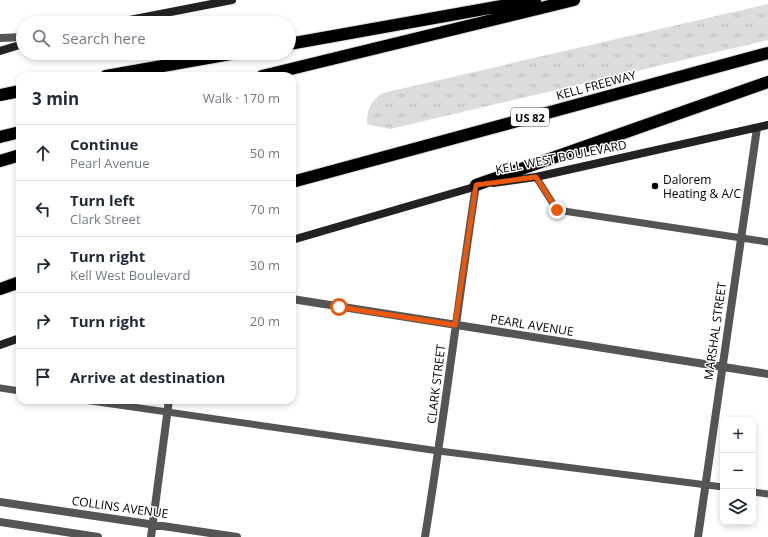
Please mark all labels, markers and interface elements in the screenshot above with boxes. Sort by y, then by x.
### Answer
search box [16,16,296,60]
icon: search [30,27,52,49]
text: Search here [62,28,146,48]
street label: KELL FREEWAY [554,66,638,104]
text: 3 min [32,87,79,110]
text: Walk · 170 m [203,89,280,107]
road number: US 82 [511,108,549,126]
text: Continue [70,134,138,154]
street label: KELL WEST BOULEVARD [494,136,628,178]
icon: ahead [32,142,54,164]
text: 50 m [250,144,280,162]
text: Pearl Avenue [70,154,150,172]
place label: Dalorem Heating & A/C [663,171,741,202]
marker: Dalorem Heating & A/C [650,181,660,191]
text: Turn left [70,190,135,210]
icon: left [32,198,54,220]
text: 70 m [250,200,280,218]
route end [548,201,566,219]
text: Clark Street [70,210,141,228]
text: Turn right [70,246,145,266]
icon: right [32,254,54,276]
text: 30 m [250,256,280,274]
text: Kell West Boulevard [70,266,190,284]
street label: MARSHAL STREET [700,281,730,381]
route start [330,298,348,316]
icon: right [32,310,54,332]
street label: PEARL AVENUE [489,310,575,340]
text: Turn right [70,311,145,331]
text: 20 m [250,312,280,330]
street label: CLARK STREET [423,343,449,425]
icon: arrive [32,366,54,388]
text: Arrive at destination [70,367,225,387]
map controls [720,417,756,525]
button: + [720,417,756,453]
button: − [720,453,756,489]
button: layers [720,489,756,525]
street label: COLLINS AVENUE [71,492,169,522]

